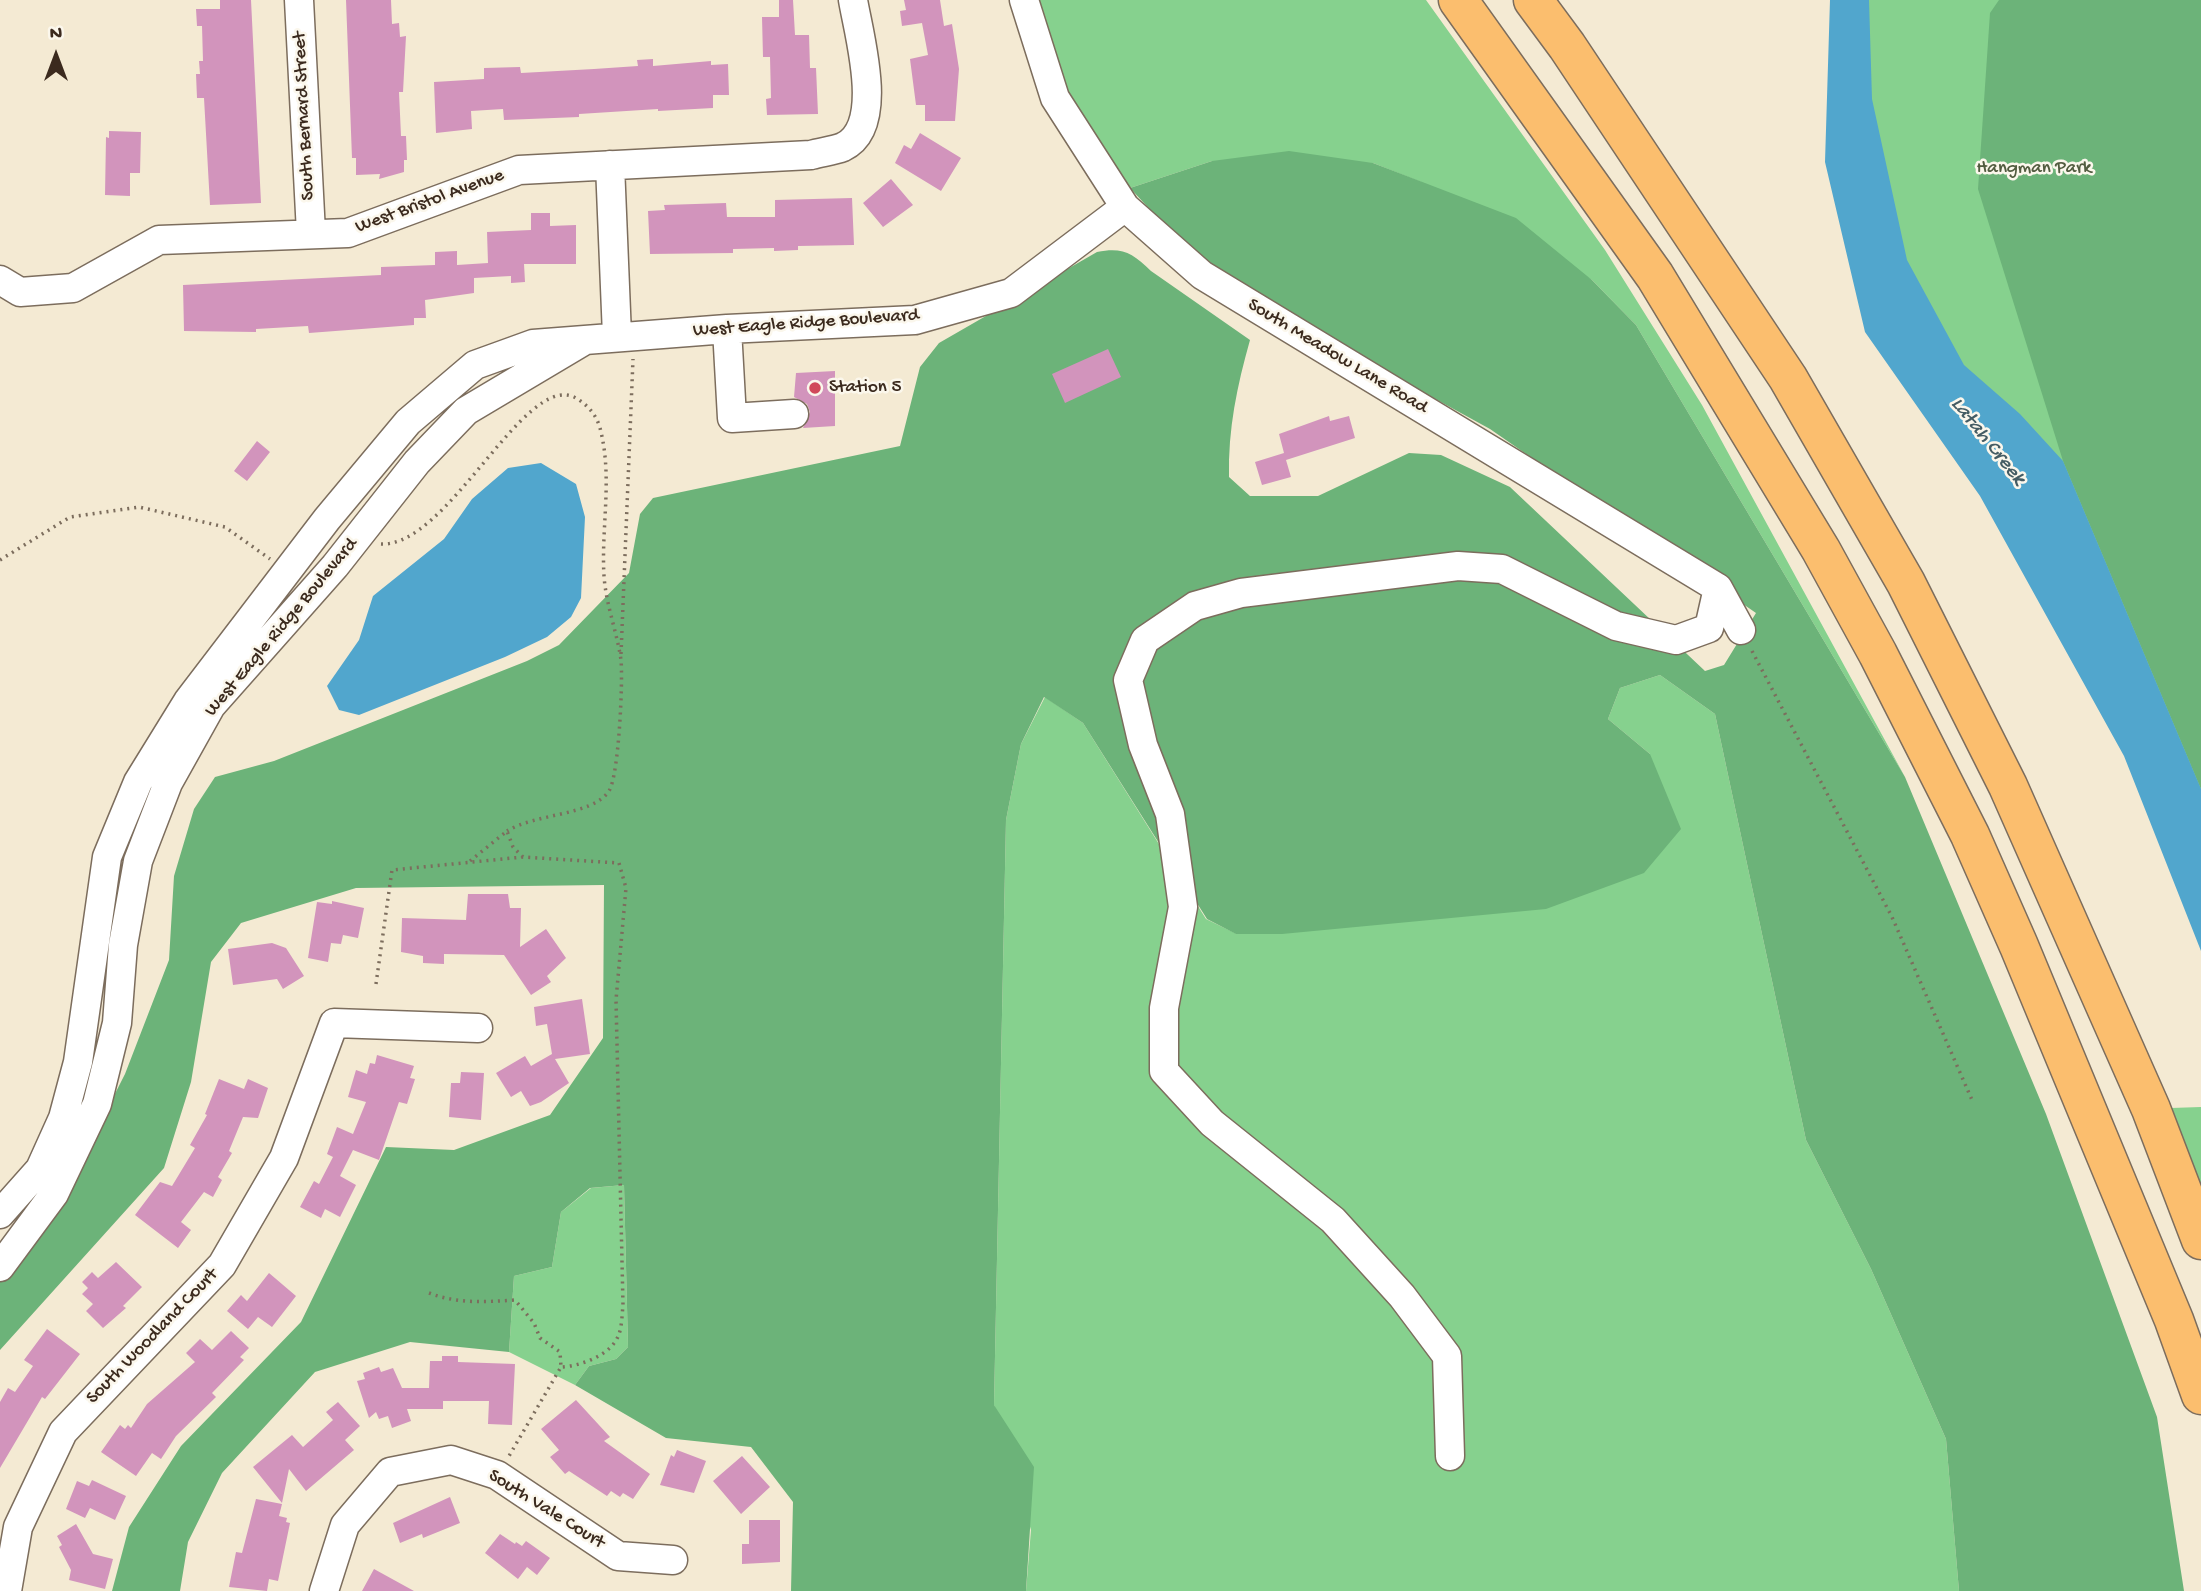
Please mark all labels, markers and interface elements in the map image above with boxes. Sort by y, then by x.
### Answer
north arrow [21,21,91,91]
text: N [50,23,62,46]
street label: South Bernard Street [289,31,321,201]
park label: Hangman Park [1976,158,2092,180]
street label: West Bristol Avenue [353,165,507,239]
street label: South Meadow Lane Road [1243,294,1431,420]
street label: West Eagle Ridge Boulevard [692,305,920,343]
place label: Station 5 [829,377,901,399]
marker: Station 5 [807,380,823,396]
water label: Latah Creek [1944,393,2030,491]
street label: West Eagle Ridge Boulevard [200,534,364,722]
street label: South Woodland Court [82,1264,224,1410]
street label: South Vale Court [483,1465,609,1555]

